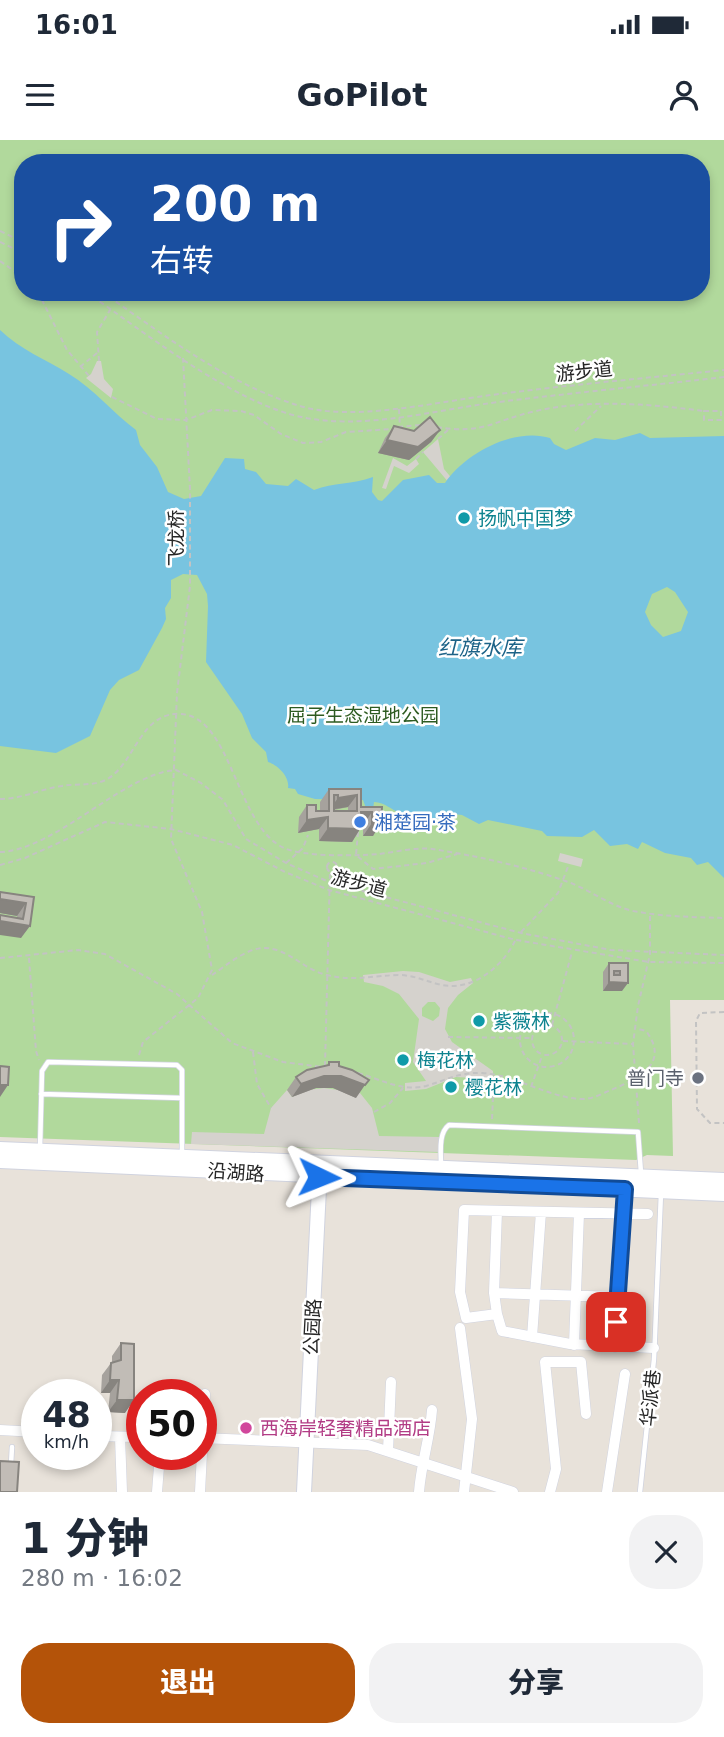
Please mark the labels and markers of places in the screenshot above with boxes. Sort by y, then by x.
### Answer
place label: 扬帆中国梦 [478,507,573,529]
marker: 扬帆中国梦 [456,510,472,526]
place label: 湘楚园·茶 [374,811,456,833]
marker: 湘楚园·茶 [352,814,368,830]
place label: 紫薇林 [493,1010,550,1032]
marker: 紫薇林 [471,1013,487,1029]
place label: 梅花林 [417,1049,474,1071]
marker: 梅花林 [395,1052,411,1068]
place label: 普门寺 [627,1067,684,1089]
marker: 普门寺 [690,1070,706,1086]
place label: 樱花林 [465,1076,522,1098]
marker: 樱花林 [443,1079,459,1095]
pin [586,1292,646,1352]
place label: 西海岸轻奢精品酒店 [260,1417,431,1439]
marker: 西海岸轻奢精品酒店 [238,1420,254,1436]

